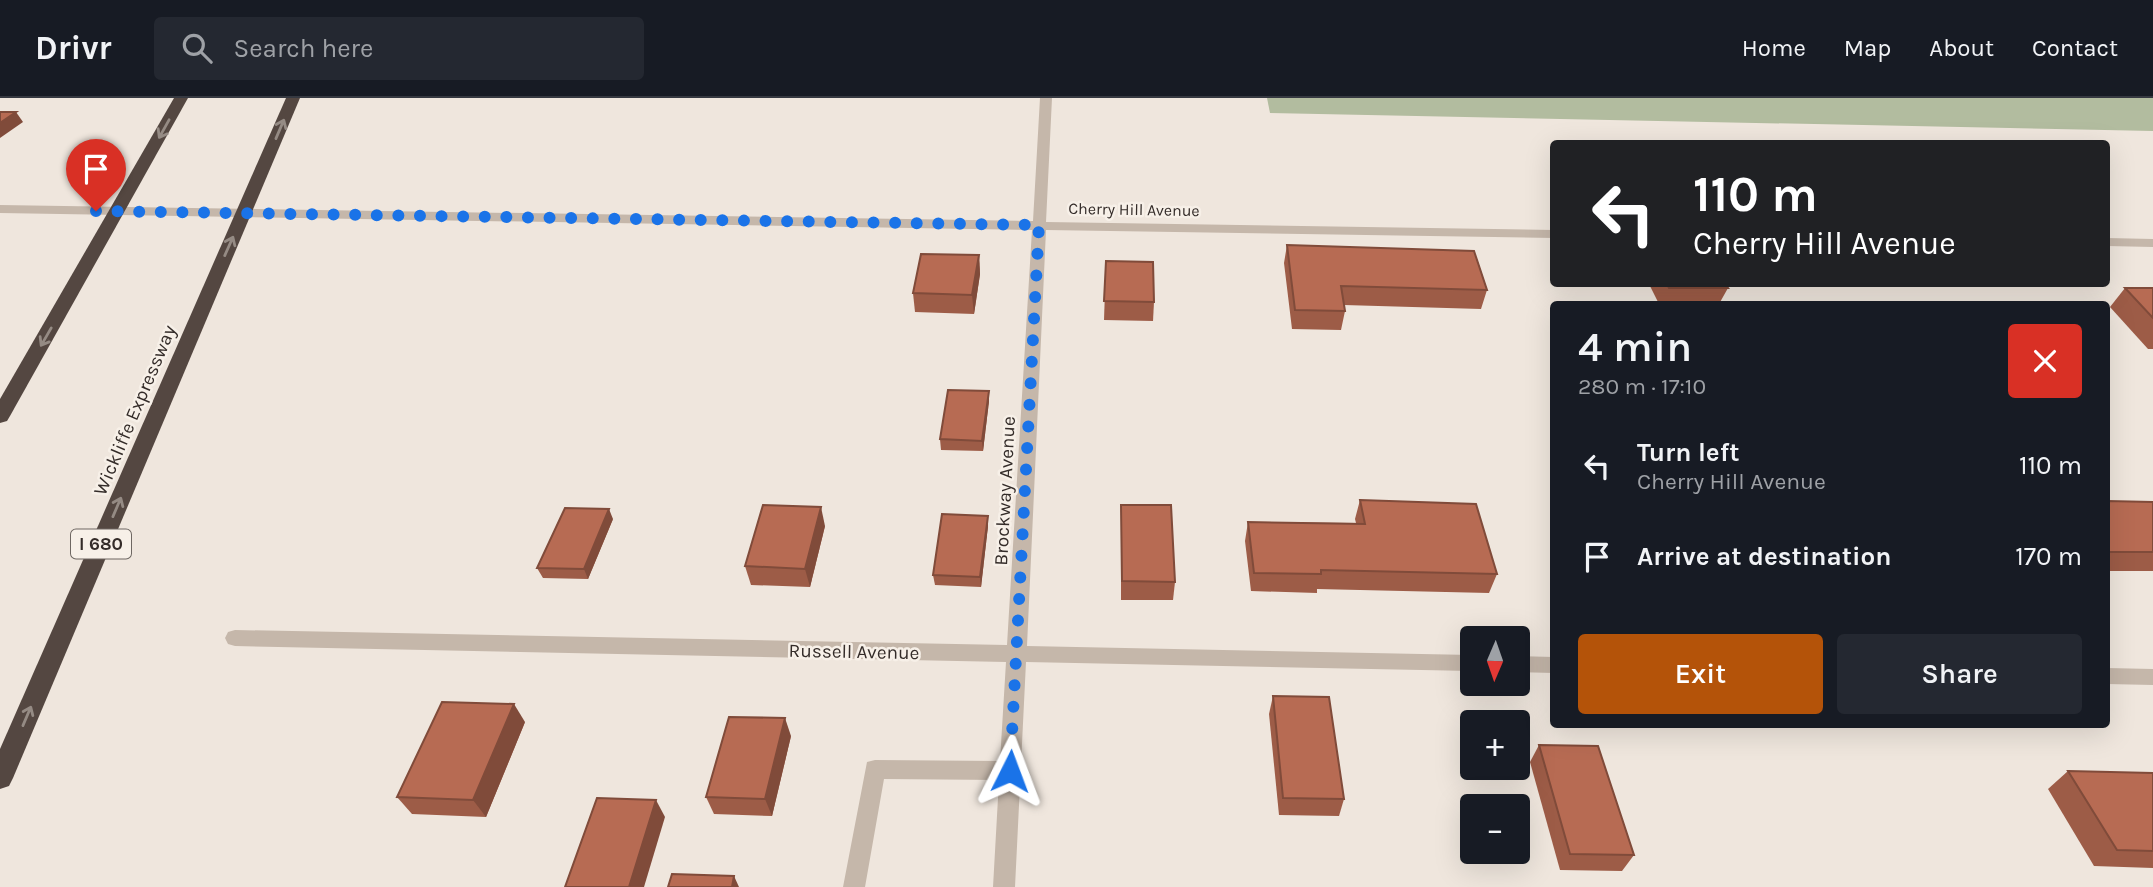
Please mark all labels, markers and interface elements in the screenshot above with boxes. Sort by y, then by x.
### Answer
search box [154,17,644,80]
text: Drivr [35,29,112,67]
icon: search [178,29,216,67]
text: Search here [234,33,373,64]
text: Home [1742,34,1806,62]
text: Map [1844,34,1891,62]
text: About [1929,34,1994,62]
text: Contact [2032,34,2118,62]
one-way arrow [274,118,287,140]
one-way arrow [157,119,171,139]
pin [66,139,126,211]
icon: arrive [77,150,115,188]
text: 110 m [1693,166,1818,223]
icon: left [1578,168,1669,259]
street label: Cherry Hill Avenue [1068,199,1200,220]
text: Cherry Hill Avenue [1693,225,1956,262]
one-way arrow [223,236,236,258]
street label: Wickliffe Expressway [89,322,181,499]
text: 4 min [1578,322,1692,372]
button: close [2008,324,2082,398]
one-way arrow [38,327,52,347]
text: 280 m · 17:10 [1578,373,1706,400]
street label: Brockway Avenue [990,416,1020,566]
text: Turn left [1637,437,1739,468]
icon: left [1578,447,1616,485]
text: 110 m [2019,450,2082,481]
text: Cherry Hill Avenue [1637,468,1826,495]
one-way arrow [111,497,124,518]
road number: I 680 [71,530,131,559]
icon: arrive [1578,538,1616,576]
text: Arrive at destination [1637,541,1891,572]
text: 170 m [2015,541,2082,572]
north arrow [1460,626,1530,696]
map controls [1460,626,1530,864]
button: Exit [1578,634,1823,714]
button: Share [1837,634,2082,714]
street label: Russell Avenue [789,640,919,664]
one-way arrow [21,706,34,727]
button: + [1460,710,1530,780]
position arrow [973,734,1047,808]
button: − [1460,794,1530,864]

